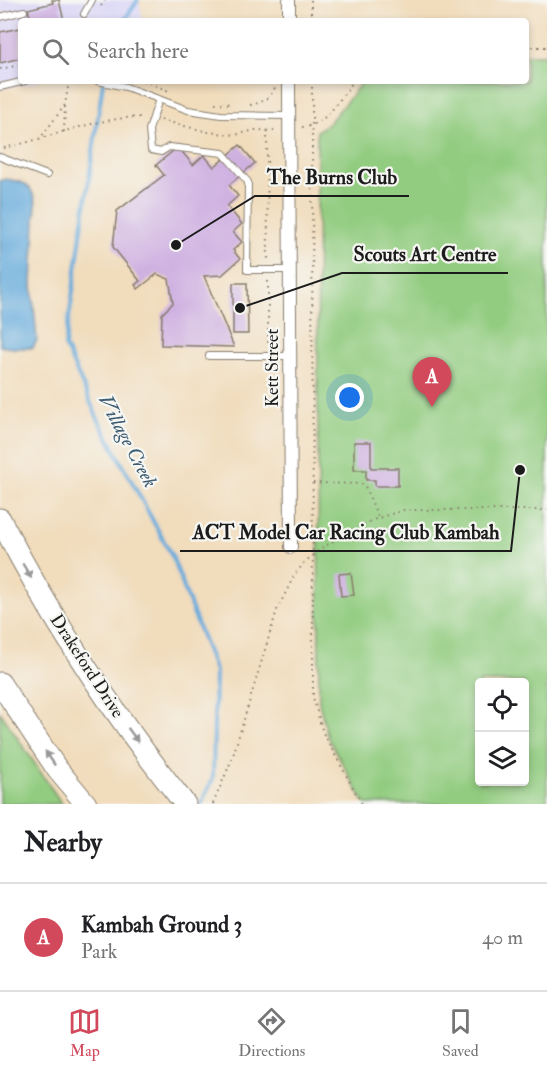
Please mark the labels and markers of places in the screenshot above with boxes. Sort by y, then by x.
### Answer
callout: The Burns Club [255,158,409,196]
callout: Scouts Art Centre [342,235,508,273]
pin: A [412,358,452,407]
callout: ACT Model Car Racing Club Kambah [180,513,511,551]

